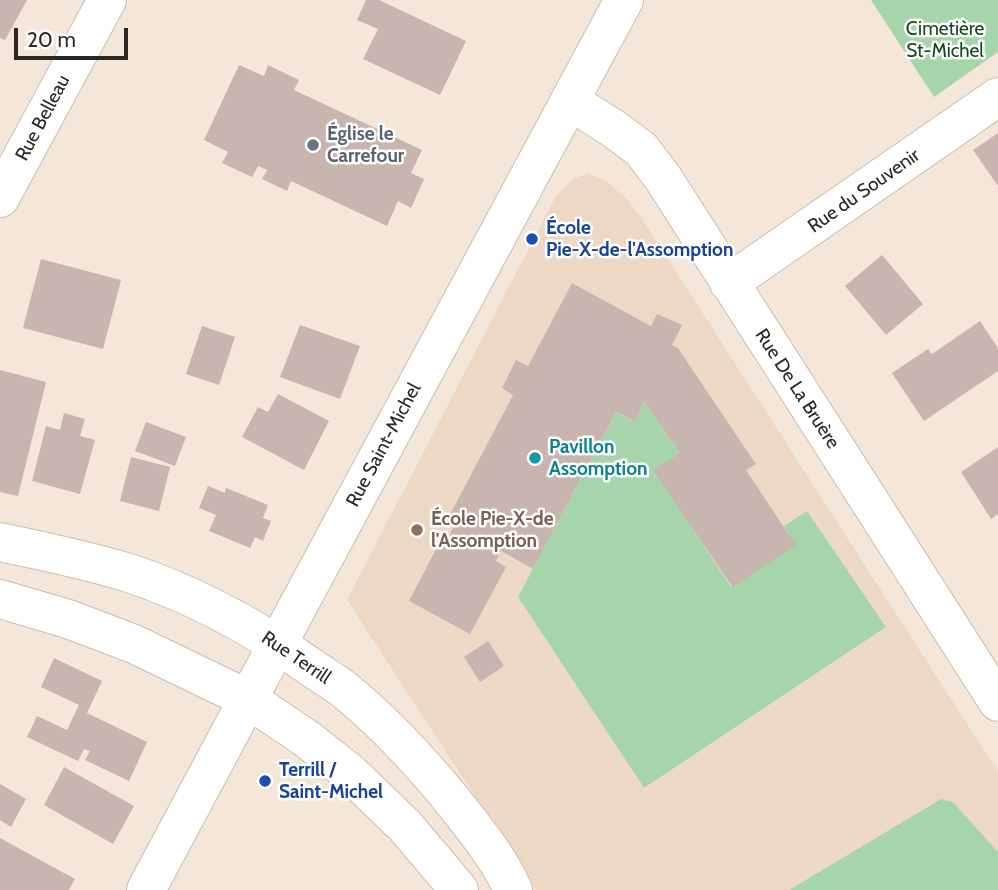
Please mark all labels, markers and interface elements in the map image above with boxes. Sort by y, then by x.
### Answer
scale bar [18,14,131,58]
park label: Cimetière St-Michel [906,18,984,62]
text: 20 m [27,27,76,52]
street label: Rue Belleau [11,71,75,165]
place label: Église le Carrefour [327,123,404,167]
marker: Église le Carrefour [305,137,321,153]
street label: Rue du Souvenir [804,144,924,238]
place label: École Pie-X-de-l'Assomption [546,217,733,261]
marker: École Pie-X-de-l'Assomption [524,231,540,247]
street label: Rue De La Bruère [750,325,844,453]
street label: Rue Saint-Michel [342,379,426,511]
place label: Pavillon Assomption [549,436,647,480]
marker: Pavillon Assomption [527,450,543,466]
place label: École Pie-X-de l'Assomption [431,508,553,552]
marker: École Pie-X-de l'Assomption [409,522,425,538]
street label: Rue Terrill [257,627,335,689]
place label: Terrill / Saint-Michel [279,759,383,803]
marker: Terrill / Saint-Michel [257,773,273,789]

